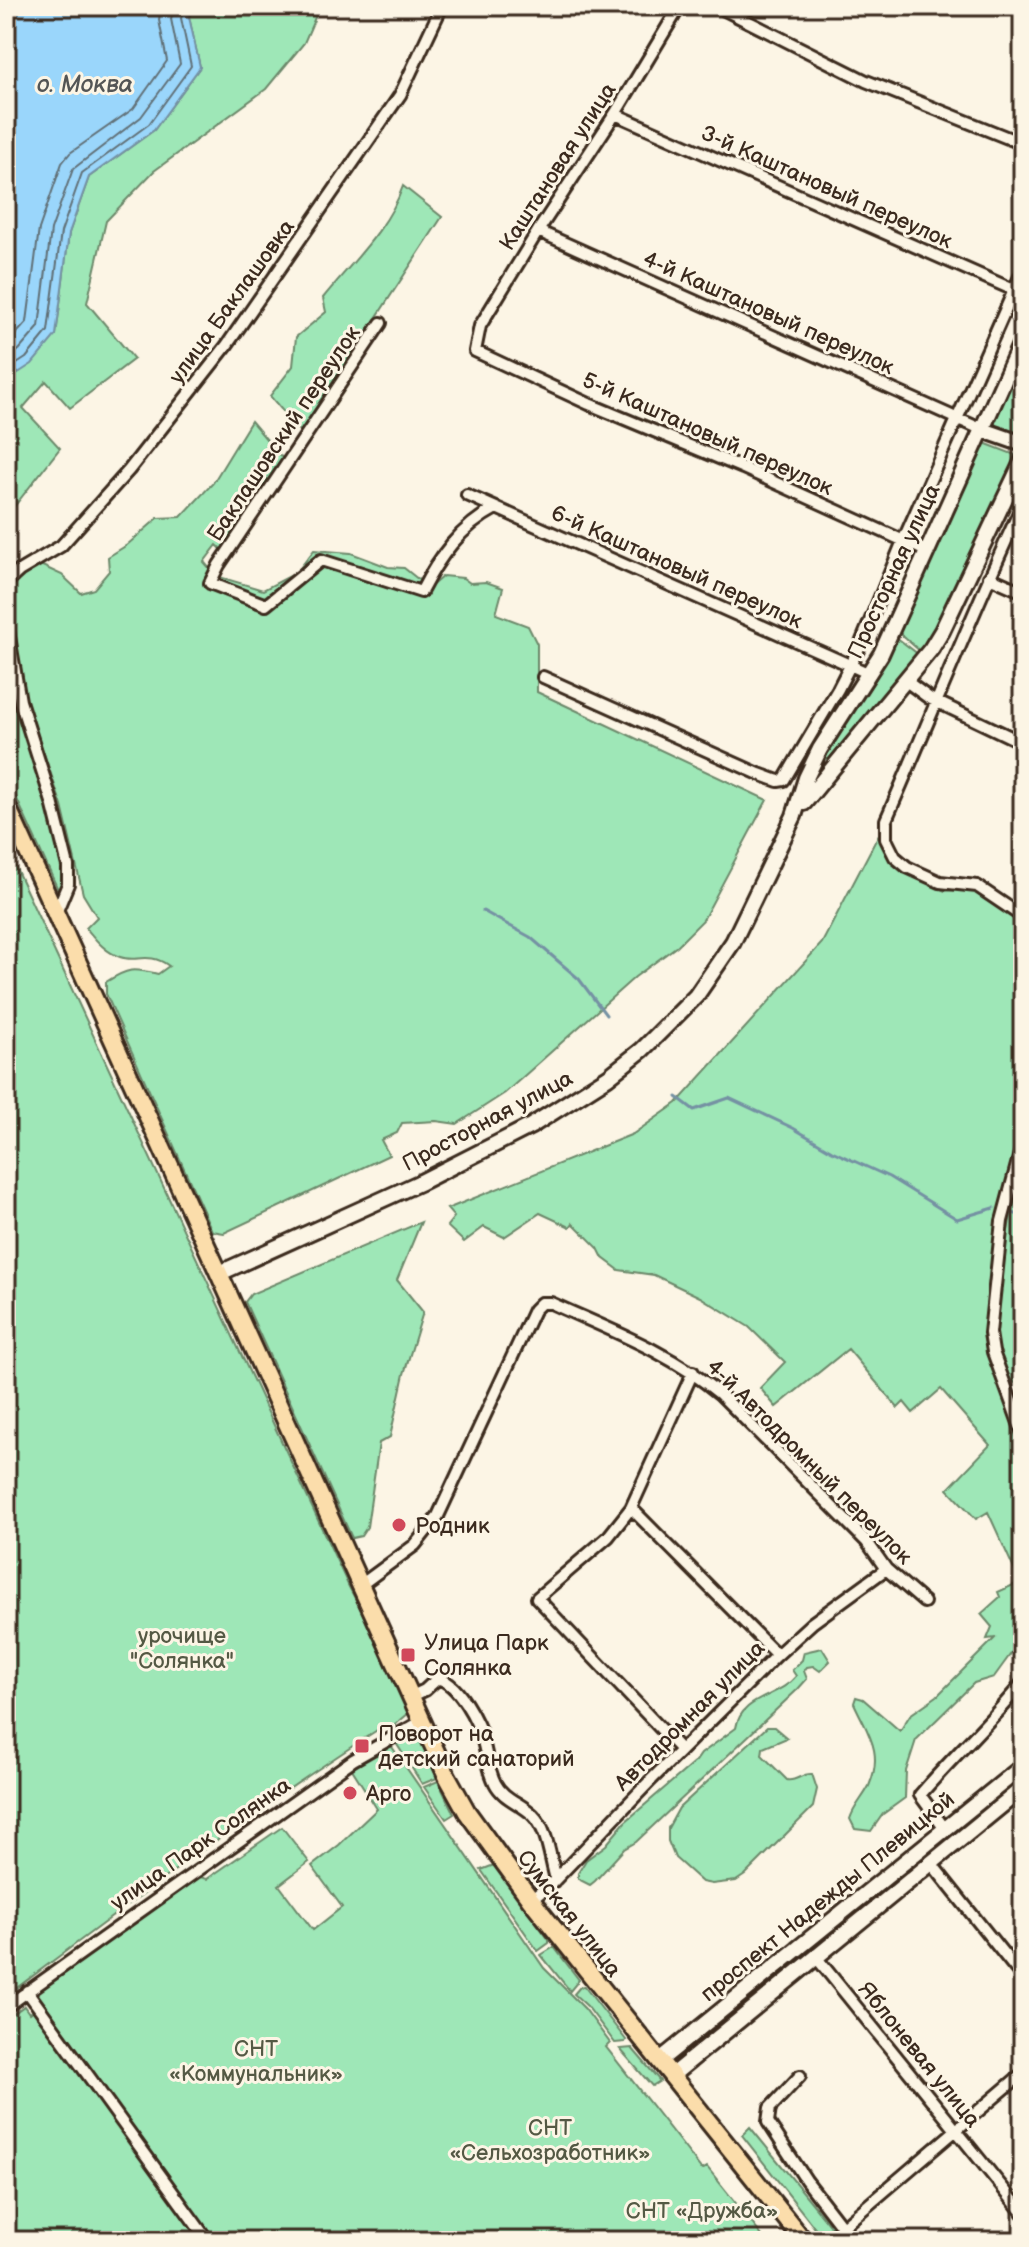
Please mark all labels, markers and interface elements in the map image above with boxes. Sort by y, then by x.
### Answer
water label: о. Моква [37,70,133,99]
street label: Каштановая улица [494,78,623,256]
street label: 3-й Каштановый переулок [697,120,957,255]
street label: улица Баклашовка [164,214,301,389]
street label: 4-й Каштановый переулок [639,246,898,381]
street label: Баклашовский переулок [202,321,367,547]
street label: 5-й Каштановый переулок [578,367,837,502]
street label: Просторная улица [842,480,947,663]
street label: 6-й Каштановый переулок [547,500,806,635]
street label: Просторная улица [398,1065,578,1178]
street label: 4-й Автодромный переулок [701,1354,918,1571]
place label: Родник [415,1513,490,1540]
marker: Родник [390,1516,408,1534]
park label: урочище "Солянка" [130,1623,234,1675]
place label: Улица Парк Солянка [424,1630,549,1682]
street label: Автодромная улица [608,1635,771,1798]
marker: Улица Парк Солянка [399,1646,417,1664]
place label: Поворот на детский санаторий [378,1721,574,1773]
marker: Поворот на детский санаторий [353,1737,371,1755]
street label: улица Парк Солянка [105,1772,296,1917]
place label: Арго [365,1781,411,1808]
marker: Арго [341,1784,359,1802]
street label: проспект Надежды Плевицкой [695,1786,960,2008]
street label: Сумская улица [511,1845,627,1983]
street label: Яблоневая улица [852,1977,986,2133]
park label: СНТ «Коммунальник» [169,2036,343,2088]
park label: СНТ «Сельхозработник» [449,2115,651,2167]
park label: СНТ «Дружба» [626,2198,778,2225]

